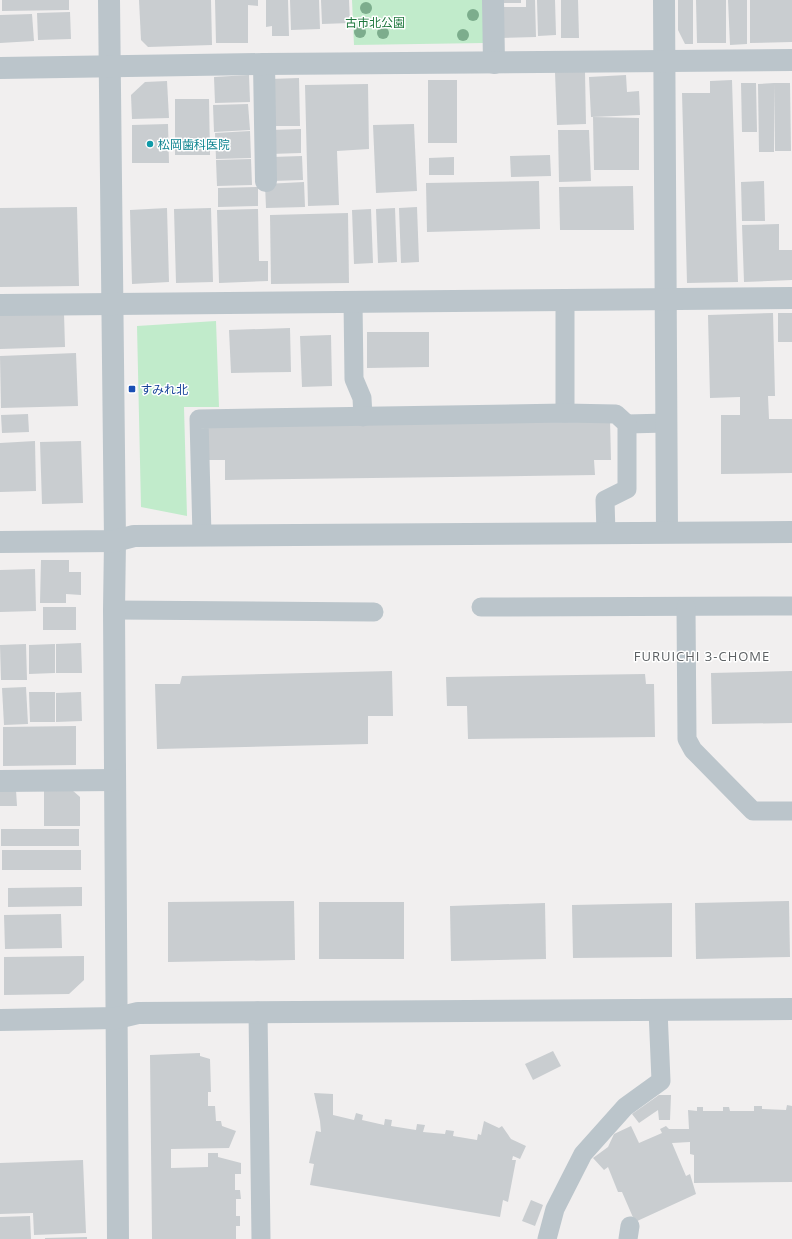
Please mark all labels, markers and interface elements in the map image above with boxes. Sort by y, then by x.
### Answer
park label: 古市北公園 [345,14,405,31]
place label: 松岡歯科医院 [158,136,230,153]
marker: 松岡歯科医院 [145,139,155,149]
place label: すみれ北 [140,381,188,398]
marker: すみれ北 [127,384,137,394]
district label: FURUICHI 3-CHOME [634,647,770,665]

